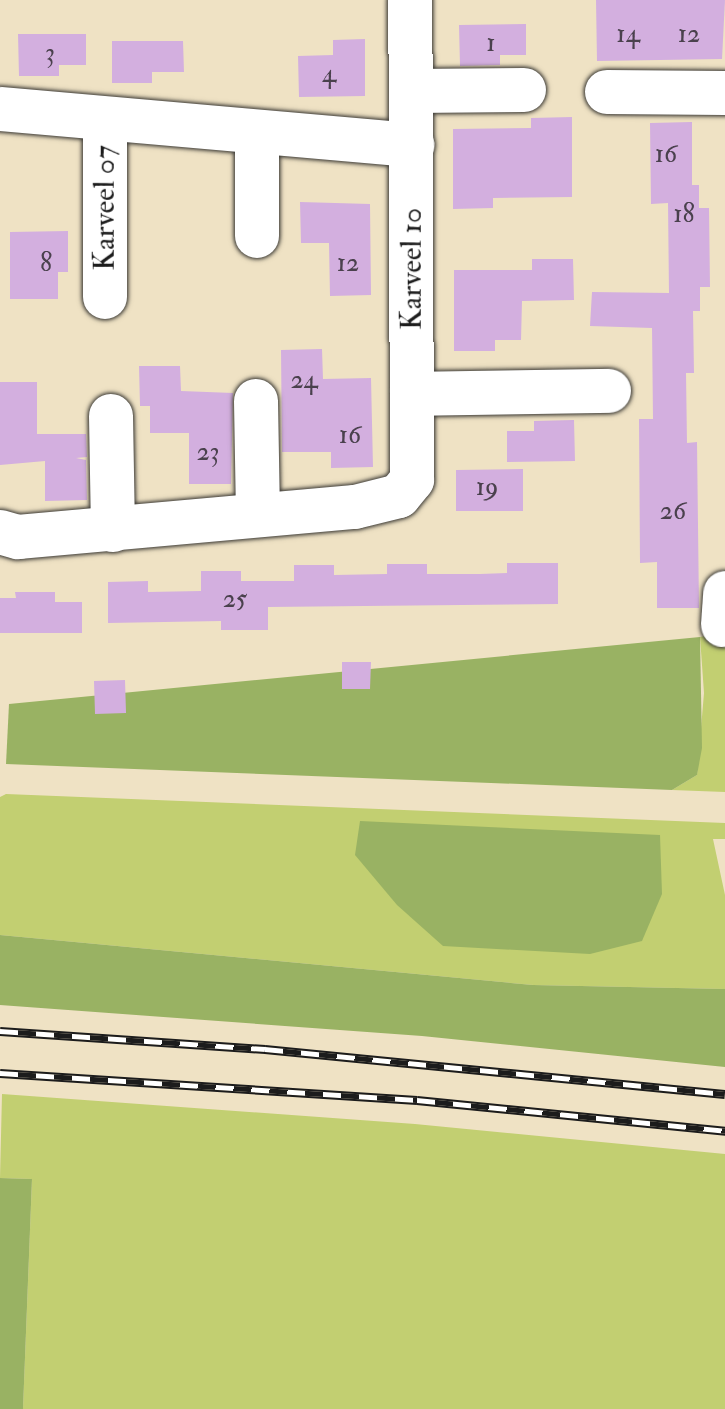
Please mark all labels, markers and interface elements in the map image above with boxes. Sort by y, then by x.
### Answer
house number: 14 [616,19,640,51]
house number: 12 [678,19,700,51]
house number: 1 [486,28,496,60]
house number: 3 [45,38,55,70]
house number: 4 [322,59,336,91]
house number: 16 [655,139,677,171]
street label: Karveel 07 [87,145,123,271]
house number: 18 [673,199,695,231]
street label: Karveel 10 [394,208,430,330]
house number: 8 [40,248,52,280]
house number: 12 [337,248,359,280]
house number: 24 [290,365,318,397]
house number: 16 [339,420,361,452]
house number: 23 [196,437,220,469]
house number: 19 [476,472,498,504]
house number: 26 [660,496,686,528]
house number: 25 [223,584,247,616]

